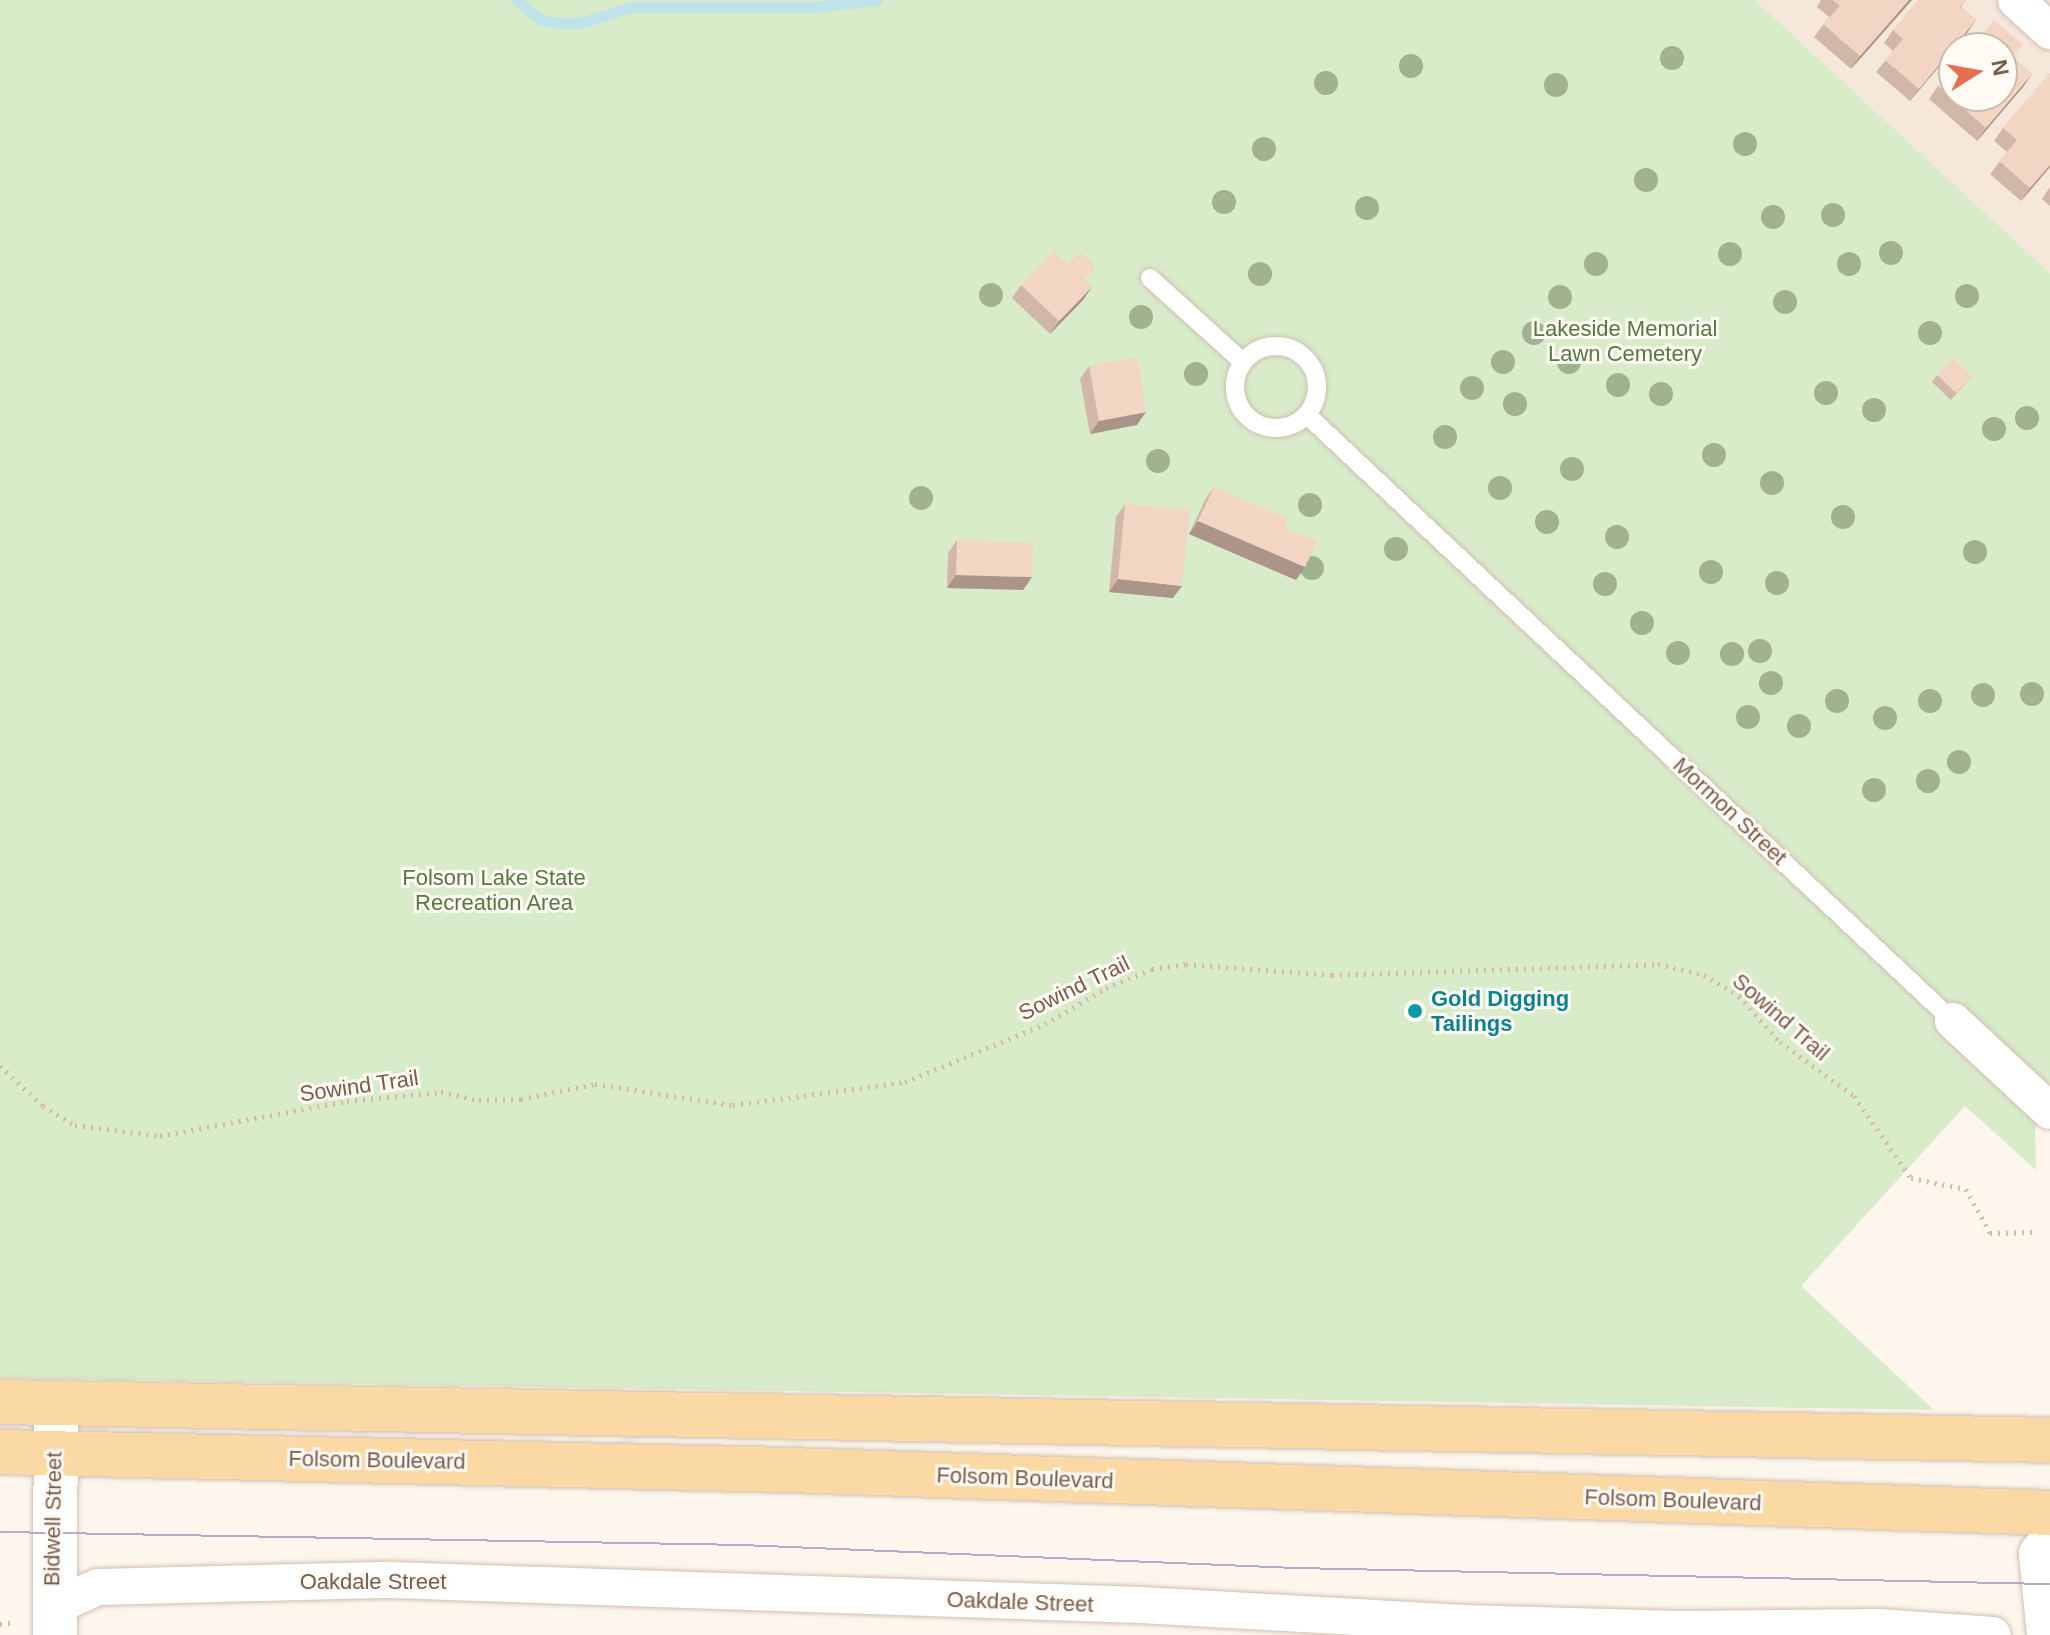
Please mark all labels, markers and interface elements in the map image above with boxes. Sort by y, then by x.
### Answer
north arrow [1938,32,2018,112]
text: N [1986,58,2014,78]
park label: Lakeside Memorial Lawn Cemetery [1533,315,1717,366]
street label: Mormon Street [1668,752,1792,870]
park label: Folsom Lake State Recreation Area [402,864,586,916]
street label: Sowind Trail [1014,950,1134,1026]
street label: Sowind Trail [1727,968,1835,1066]
place label: Gold Digging Tailings [1431,985,1569,1036]
marker: Gold Digging Tailings [1406,1002,1424,1020]
street label: Sowind Trail [298,1065,420,1107]
street label: Folsom Boulevard [288,1445,466,1475]
street label: Bidwell Street [39,1452,67,1586]
street label: Folsom Boulevard [936,1462,1114,1494]
street label: Folsom Boulevard [1584,1484,1762,1516]
street label: Oakdale Street [300,1569,446,1595]
street label: Oakdale Street [946,1586,1094,1618]

